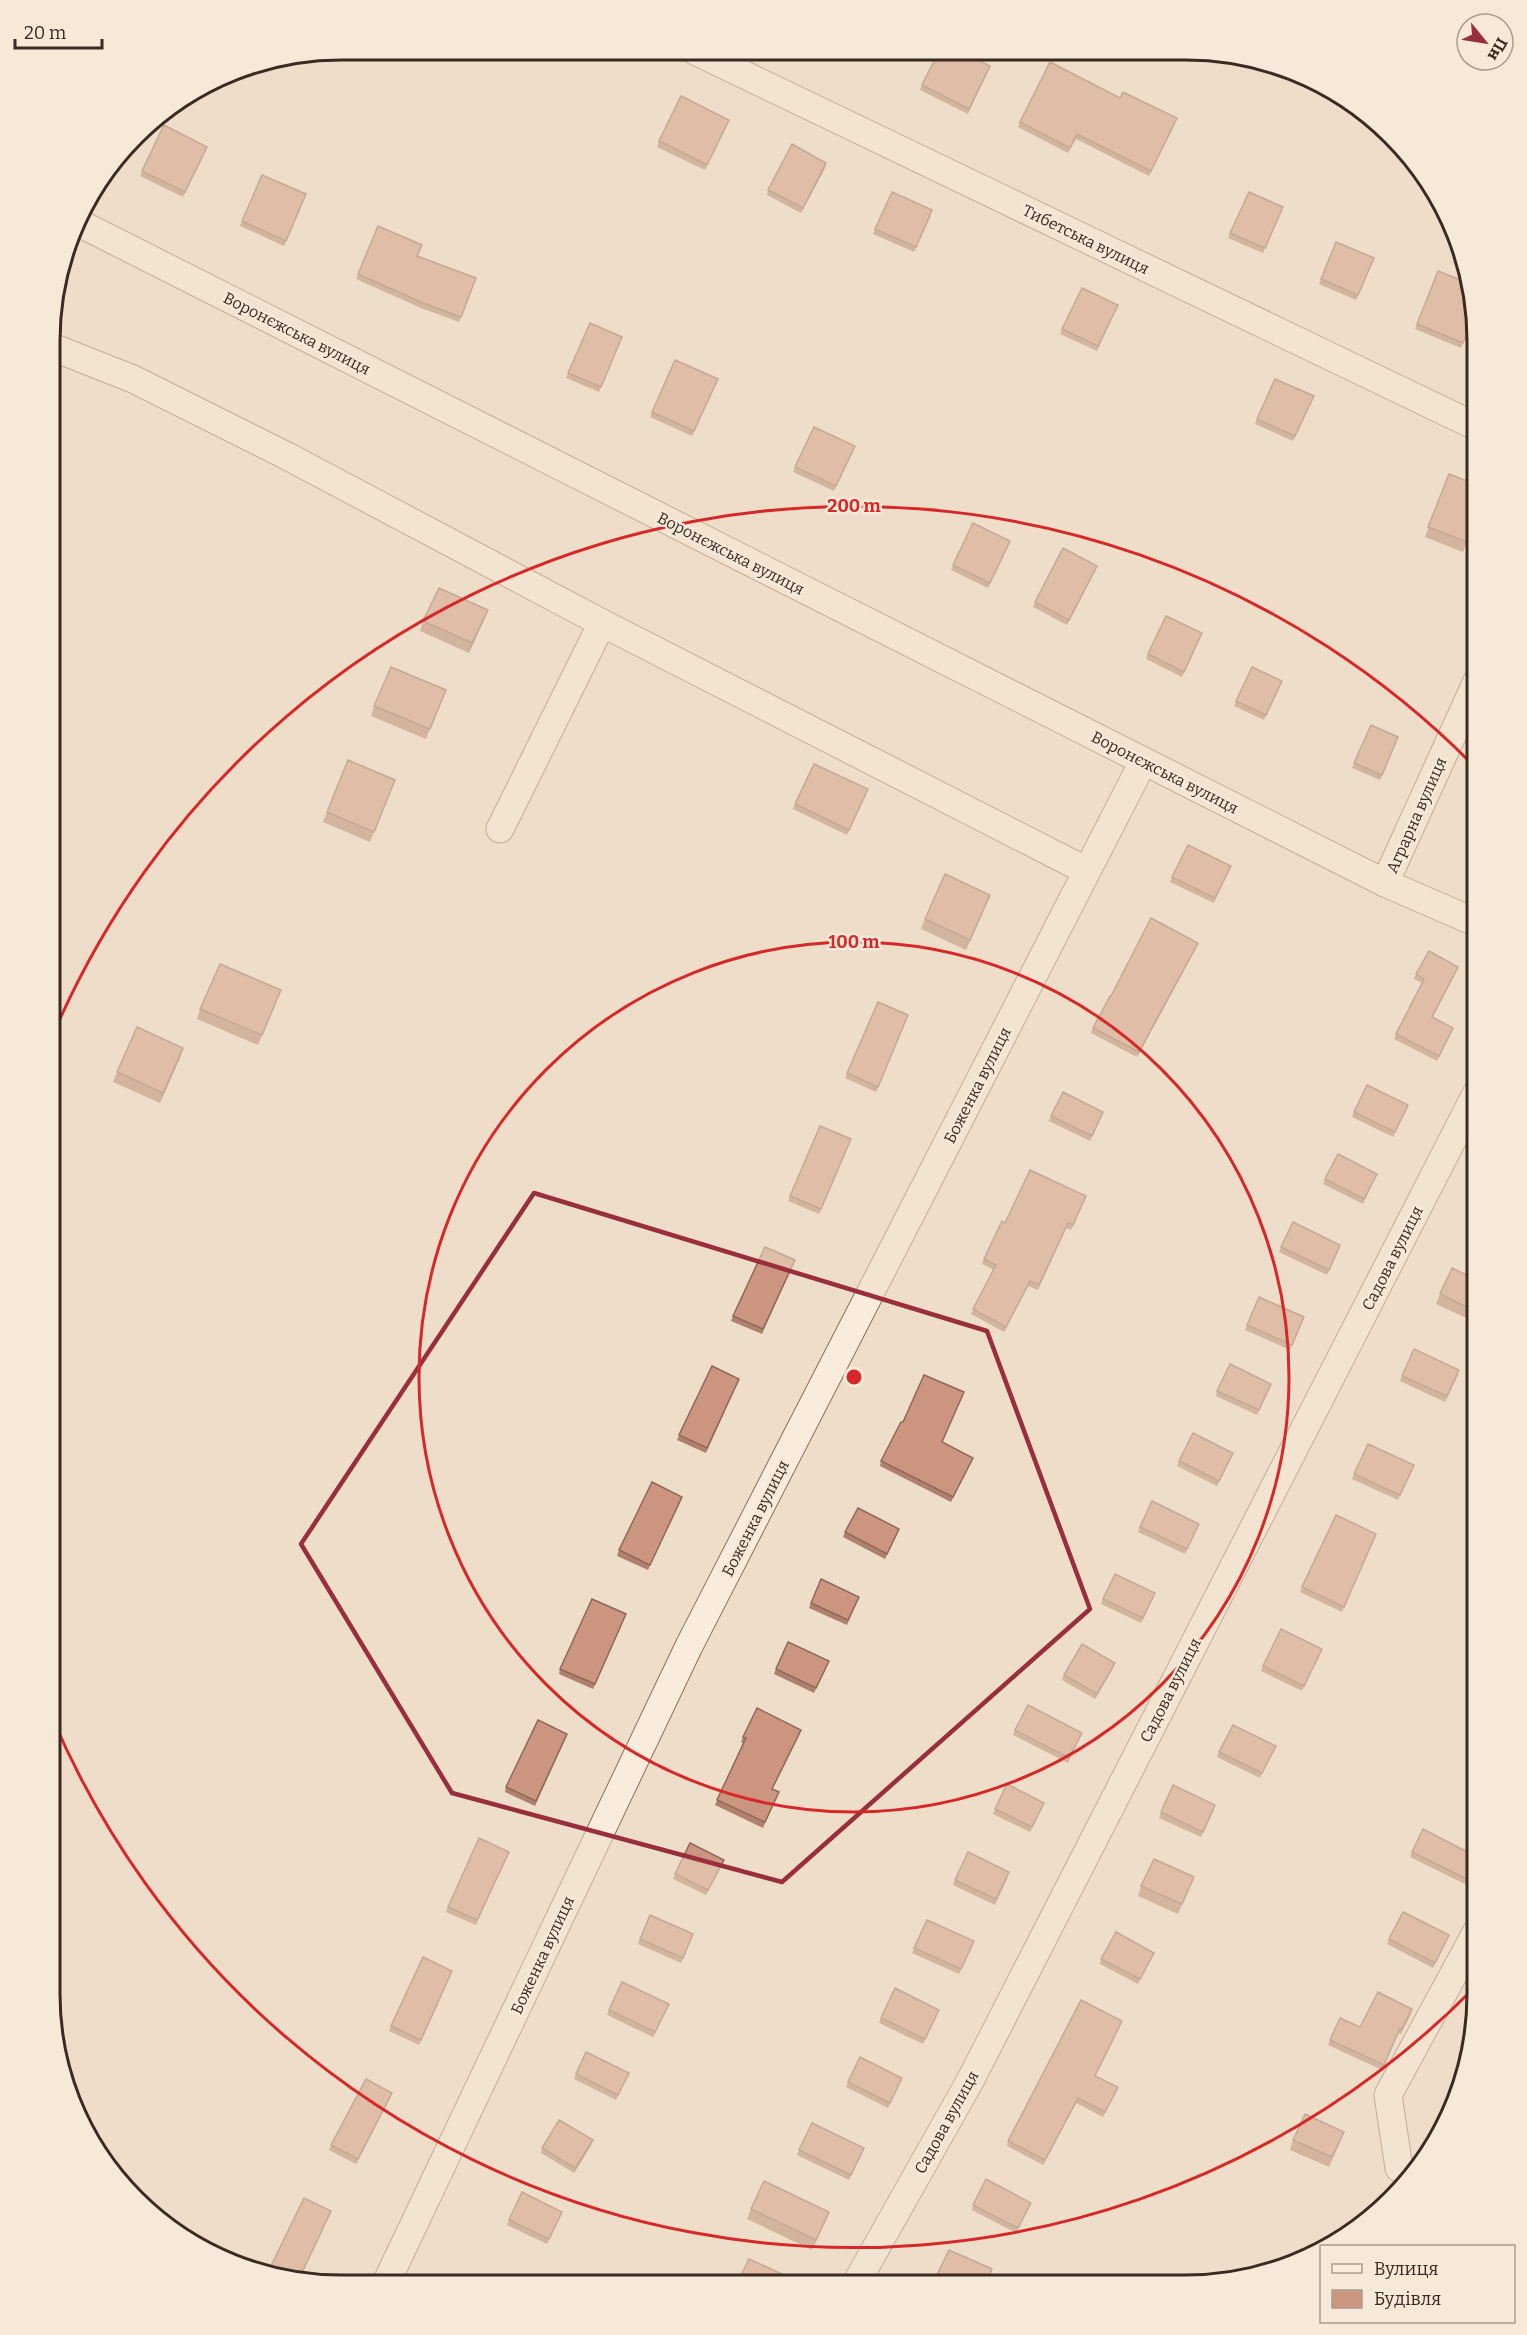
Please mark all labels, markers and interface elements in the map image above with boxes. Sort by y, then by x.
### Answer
scale bar [15,12,102,50]
north arrow [1455,12,1515,72]
text: 20 m [24,22,66,44]
text: Пн [1483,34,1512,64]
street label: Тибетська вулиця [1019,201,1152,278]
street label: Воронєжська вулиця [220,288,374,379]
text: 200 m [827,495,881,517]
street label: Воронєжська вулиця [654,508,808,599]
street label: Воронєжська вулиця [1088,727,1242,818]
street label: Аграрна вулиця [1382,754,1451,876]
text: 100 m [828,931,880,953]
street label: Боженка вулиця [940,1024,1015,1147]
street label: Садова вулиця [1358,1203,1427,1314]
centre of rings [844,1367,864,1387]
street label: Боженка вулиця [718,1457,793,1580]
street label: Садова вулиця [1136,1635,1205,1746]
street label: Боженка вулиця [507,1893,578,2017]
street label: Садова вулиця [910,2067,983,2177]
legend [1320,2245,1515,2323]
text: Вулиця [1374,2258,1438,2280]
text: Будівля [1374,2288,1441,2310]

